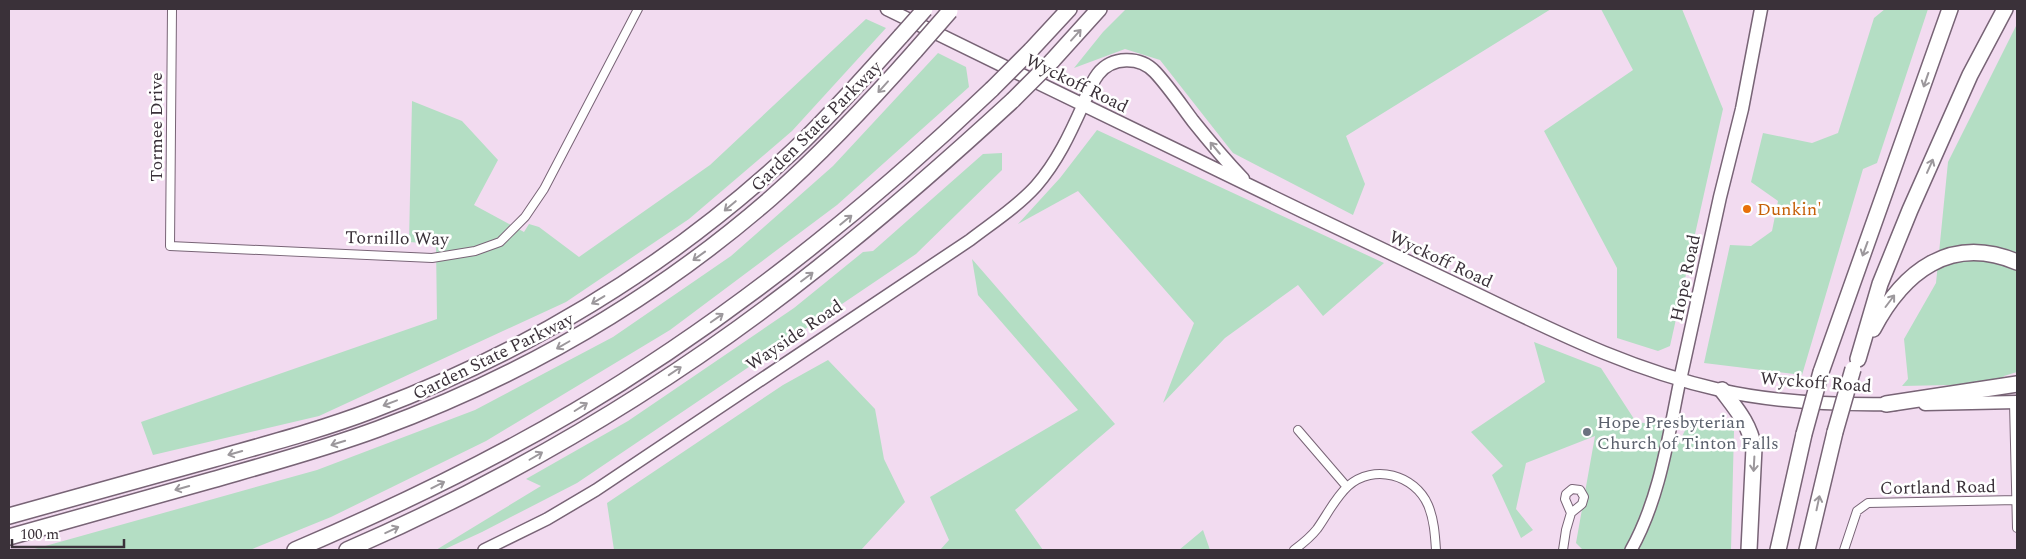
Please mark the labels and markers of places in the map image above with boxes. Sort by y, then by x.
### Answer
place label: Dunkin' [1757,196,1822,223]
marker: Dunkin' [1741,203,1753,215]
place label: Hope Presbyterian Church of Tinton Falls [1597,409,1779,457]
marker: Hope Presbyterian Church of Tinton Falls [1581,426,1593,438]

